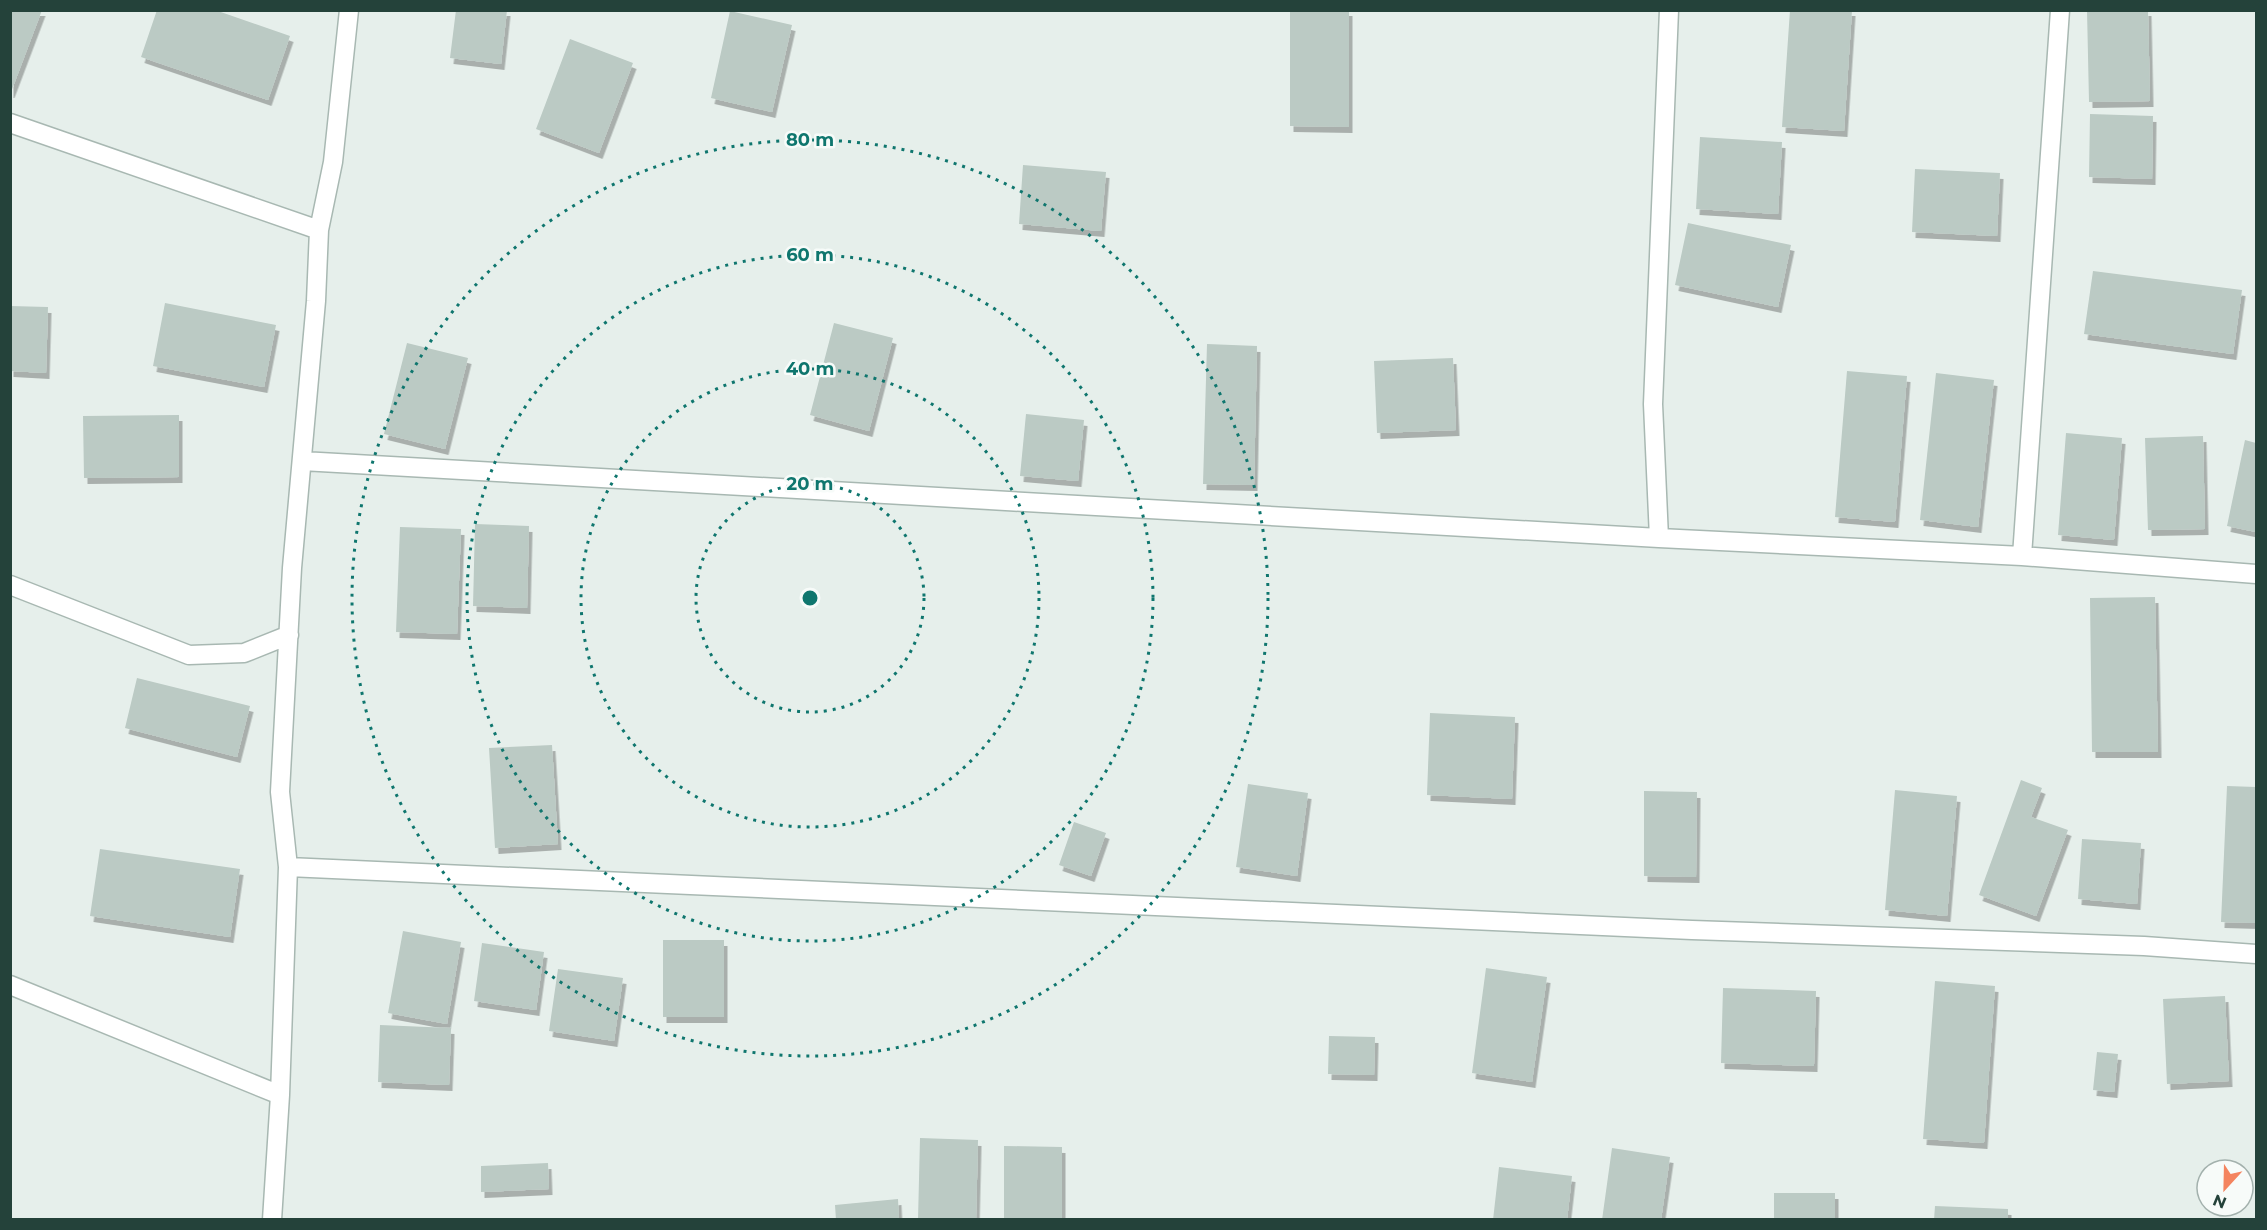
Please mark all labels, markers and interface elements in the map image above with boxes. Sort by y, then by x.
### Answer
text: 80 m [786,129,834,151]
text: 60 m [786,244,834,266]
text: 40 m [786,358,834,380]
text: 20 m [787,473,833,495]
centre of rings [800,588,820,608]
north arrow [2195,1158,2255,1218]
text: N [2210,1190,2229,1213]

